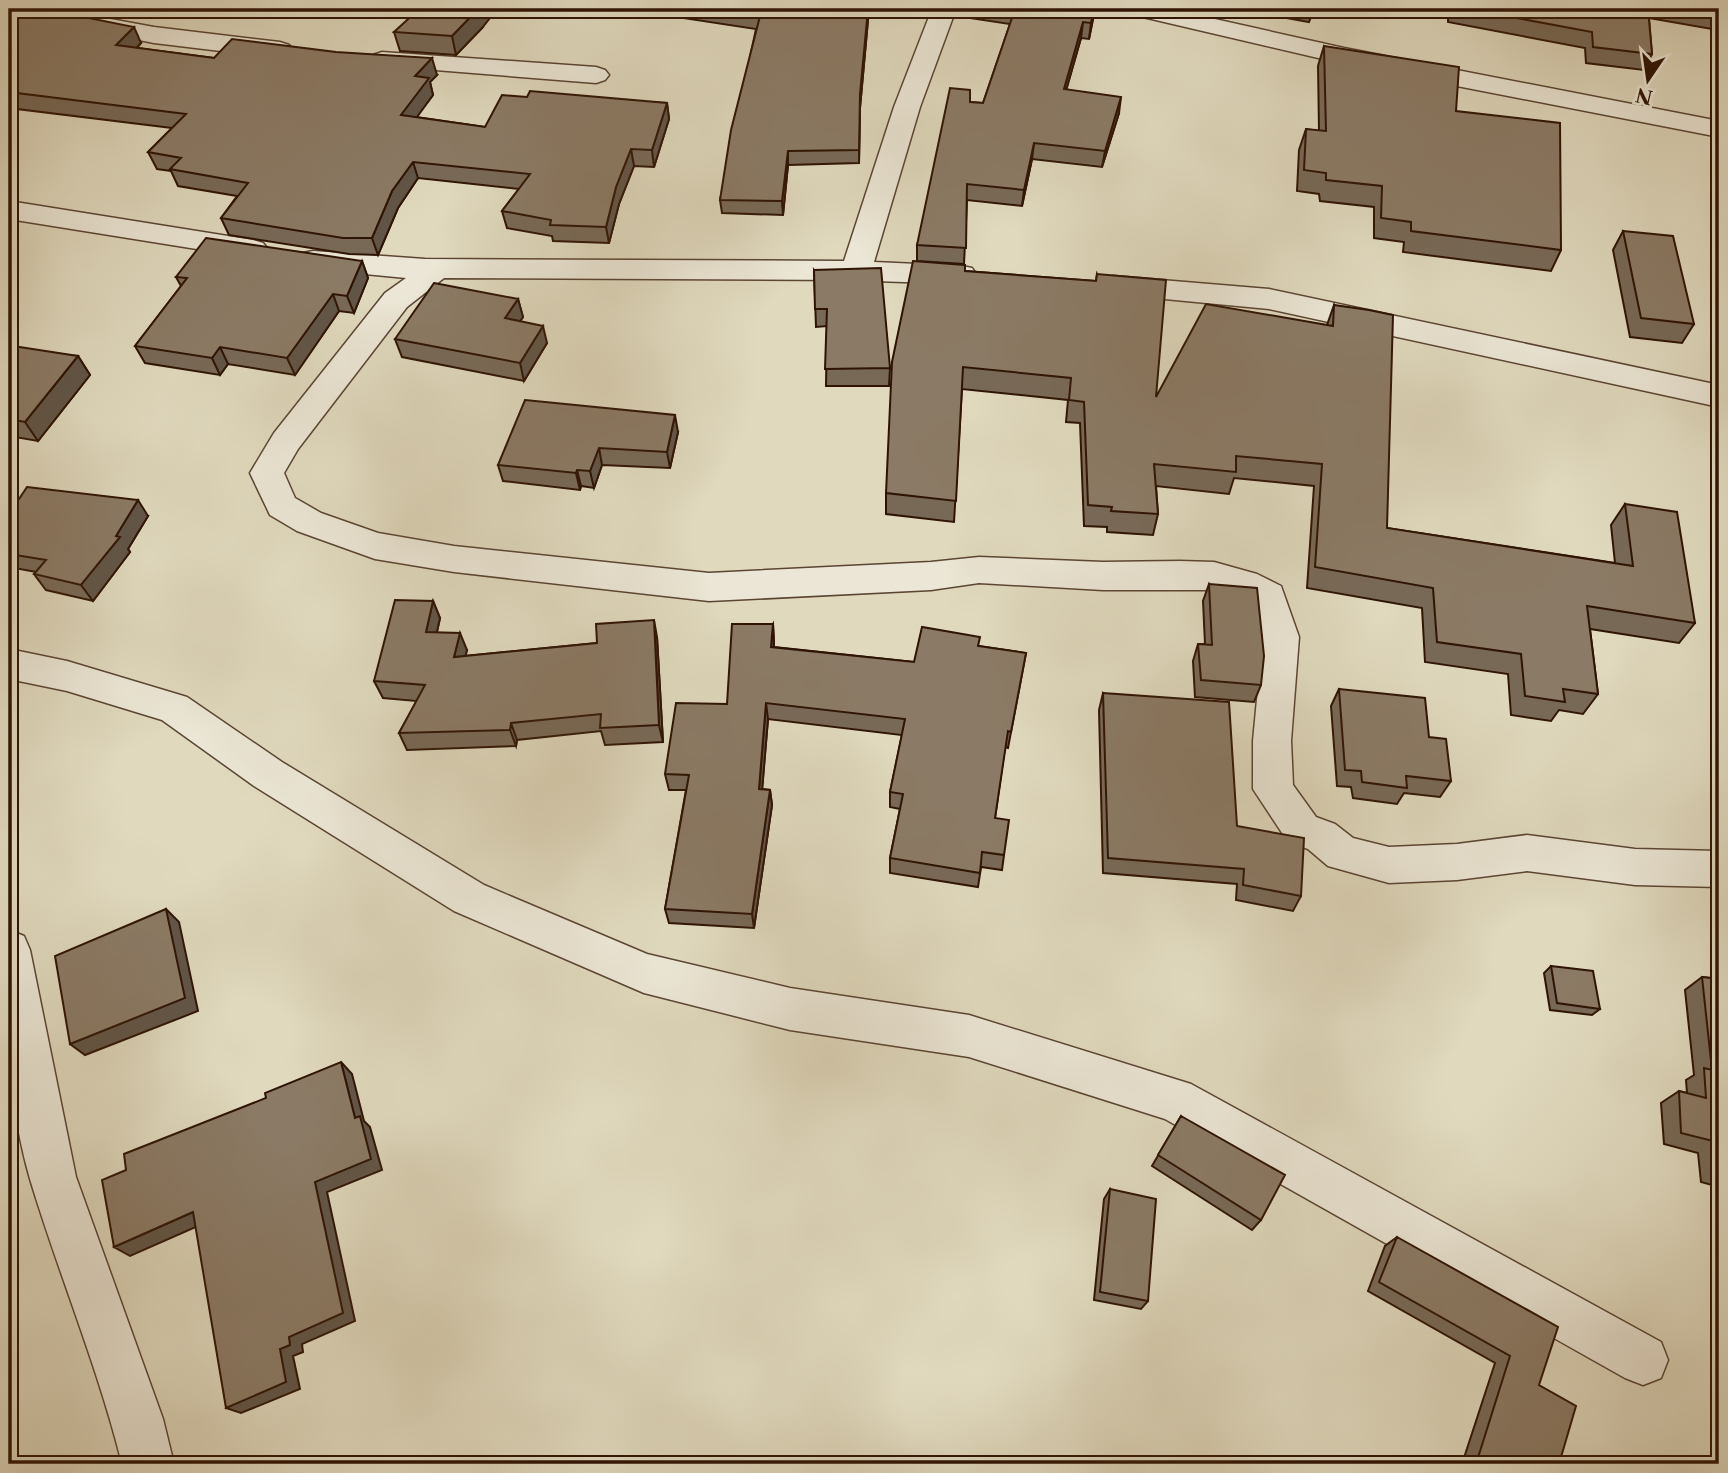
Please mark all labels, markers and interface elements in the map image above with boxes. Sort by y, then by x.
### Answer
north arrow [1612,46,1682,116]
text: N [1634,83,1655,109]

